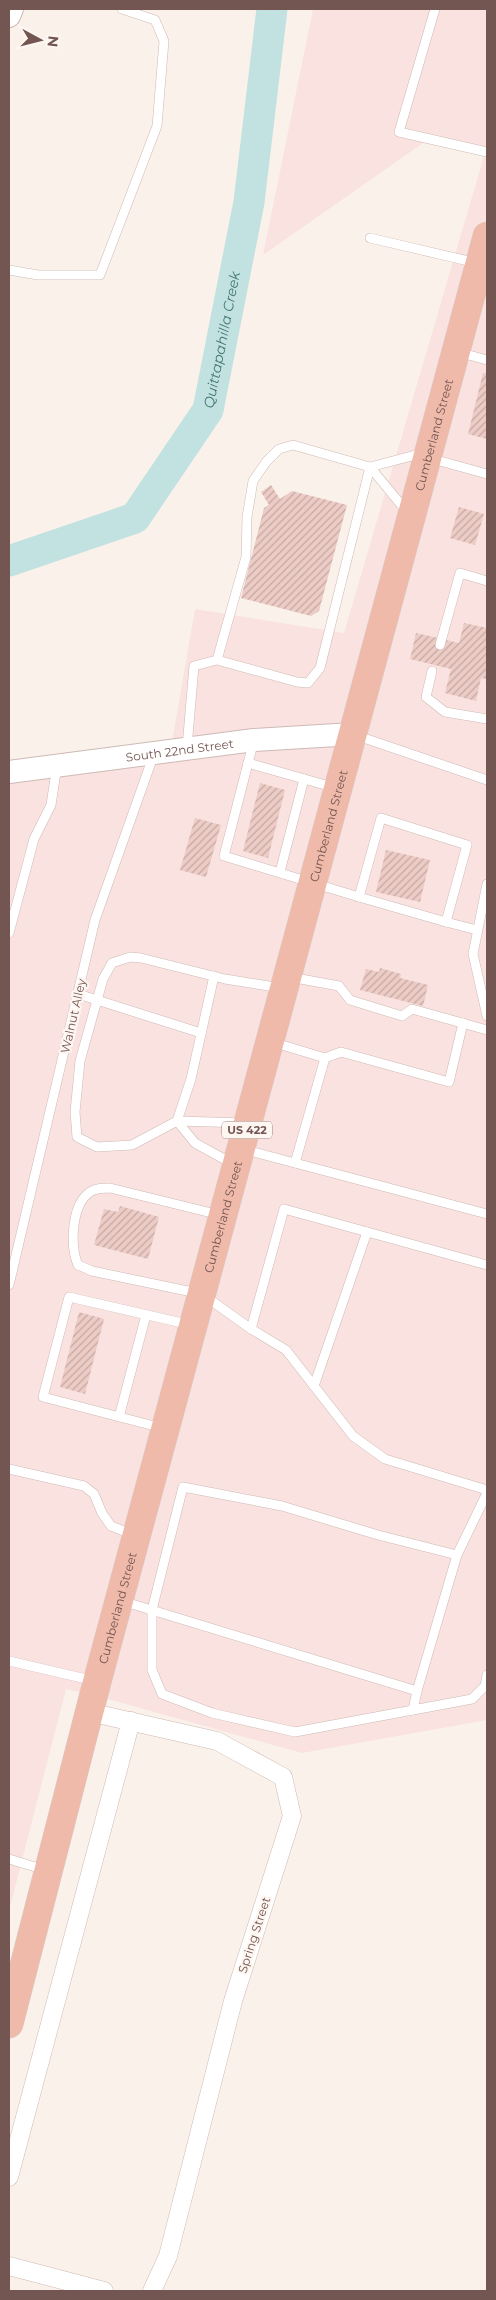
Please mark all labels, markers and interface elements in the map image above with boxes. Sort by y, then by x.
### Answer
north arrow [15,15,65,65]
text: N [43,35,63,48]
water label: Quittapahilla Creek [200,269,244,410]
street label: Cumberland Street [411,377,456,492]
street label: South 22nd Street [125,735,234,764]
street label: Cumberland Street [306,768,350,883]
street label: Walnut Alley [57,977,89,1055]
road number: US 422 [222,1122,272,1138]
street label: Cumberland Street [200,1159,245,1274]
street label: Cumberland Street [95,1550,139,1665]
street label: Spring Street [235,1895,273,1975]

